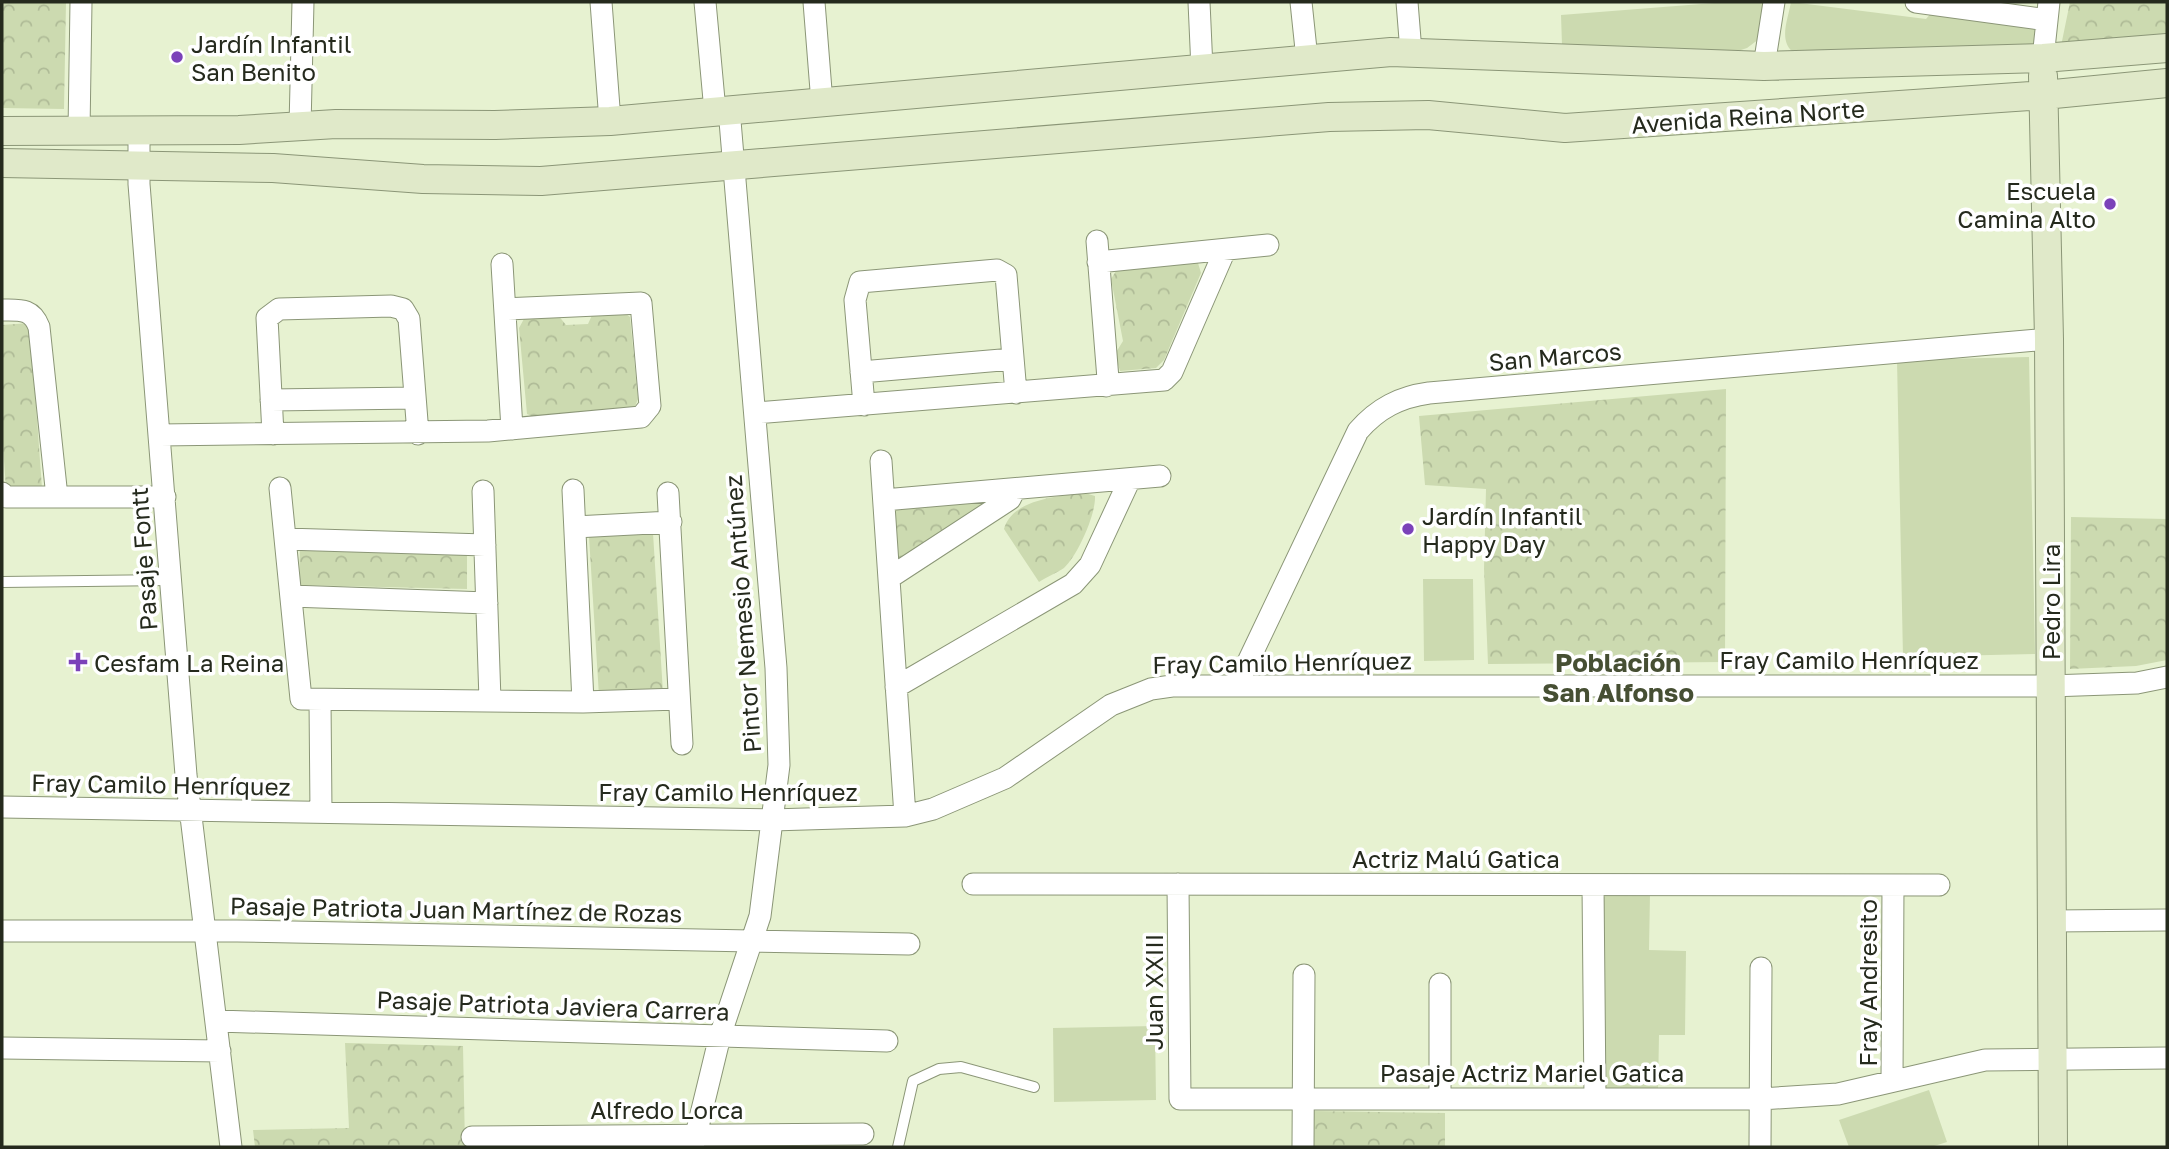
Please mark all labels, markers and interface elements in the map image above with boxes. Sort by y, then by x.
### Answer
place label: Jardín Infantil San Benito [191,29,351,86]
marker: Jardín Infantil San Benito [169,49,185,65]
street label: Avenida Reina Norte [1630,93,1866,139]
place label: Escuela Camina Alto [1957,176,2096,233]
marker: Escuela Camina Alto [2102,196,2118,212]
street label: San Marcos [1487,336,1623,376]
street label: Pintor Nemesio Antúnez [718,474,766,754]
street label: Pasaje Fontt [124,486,162,632]
place label: Jardín Infantil Happy Day [1422,501,1582,558]
marker: Jardín Infantil Happy Day [1400,521,1416,537]
street label: Pedro Lira [2036,544,2065,660]
street label: Fray Camilo Henríquez [1152,645,1412,679]
street label: Fray Camilo Henríquez [1719,645,1979,674]
district label: Población San Alfonso [1542,647,1694,708]
place label: Cesfam La Reina [94,648,284,677]
marker: Cesfam La Reina [68,652,88,672]
street label: Fray Camilo Henríquez [31,767,291,801]
street label: Fray Camilo Henríquez [598,777,858,806]
street label: Actriz Malú Gatica [1352,844,1560,873]
street label: Pasaje Patriota Juan Martínez de Rozas [230,891,682,927]
street label: Fray Andresito [1853,899,1882,1067]
street label: Juan XXIII [1139,934,1168,1050]
street label: Pasaje Patriota Javiera Carrera [376,984,730,1026]
street label: Pasaje Actriz Mariel Gatica [1380,1058,1684,1087]
street label: Alfredo Lorca [590,1095,744,1124]

